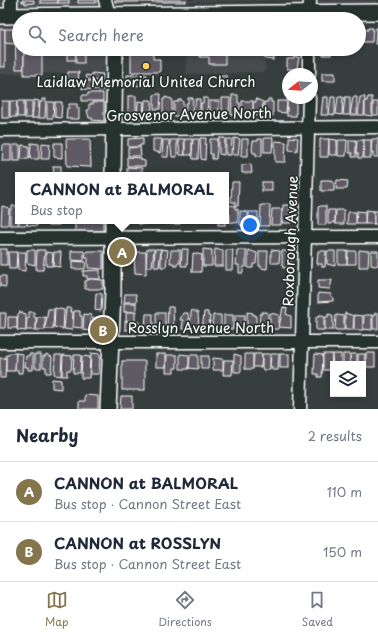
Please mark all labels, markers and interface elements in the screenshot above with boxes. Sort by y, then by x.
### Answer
search box [12,12,366,56]
icon: search [26,23,48,45]
text: Search here [58,23,144,46]
marker: Laidlaw Memorial United Church [141,61,151,71]
north arrow [282,68,318,104]
place label: Laidlaw Memorial United Church [37,71,255,92]
street label: Grosvenor Avenue North [106,102,272,126]
popup [15,172,229,224]
street label: Roxborough Avenue [277,175,303,307]
text: CANNON at BALMORAL [30,177,214,200]
text: Bus stop [30,200,83,219]
your location [240,215,260,235]
pin: A [109,237,135,267]
pin: B [90,315,116,345]
street label: Rosslyn Avenue North [128,317,274,338]
map controls [330,361,366,397]
button: layers [330,361,366,397]
text: Nearby [16,422,78,448]
text: 2 results [308,426,362,445]
text: CANNON at BALMORAL [54,471,238,494]
text: A [24,482,34,501]
text: 110 m [327,482,362,501]
text: Bus stop · Cannon Street East [54,494,241,513]
text: CANNON at ROSSLYN [54,531,221,554]
text: B [25,542,33,561]
text: 150 m [323,542,362,561]
text: Bus stop · Cannon Street East [54,554,241,573]
tab: Map [45,589,68,630]
tab: Directions [158,589,212,630]
tab: Saved [302,589,333,630]

